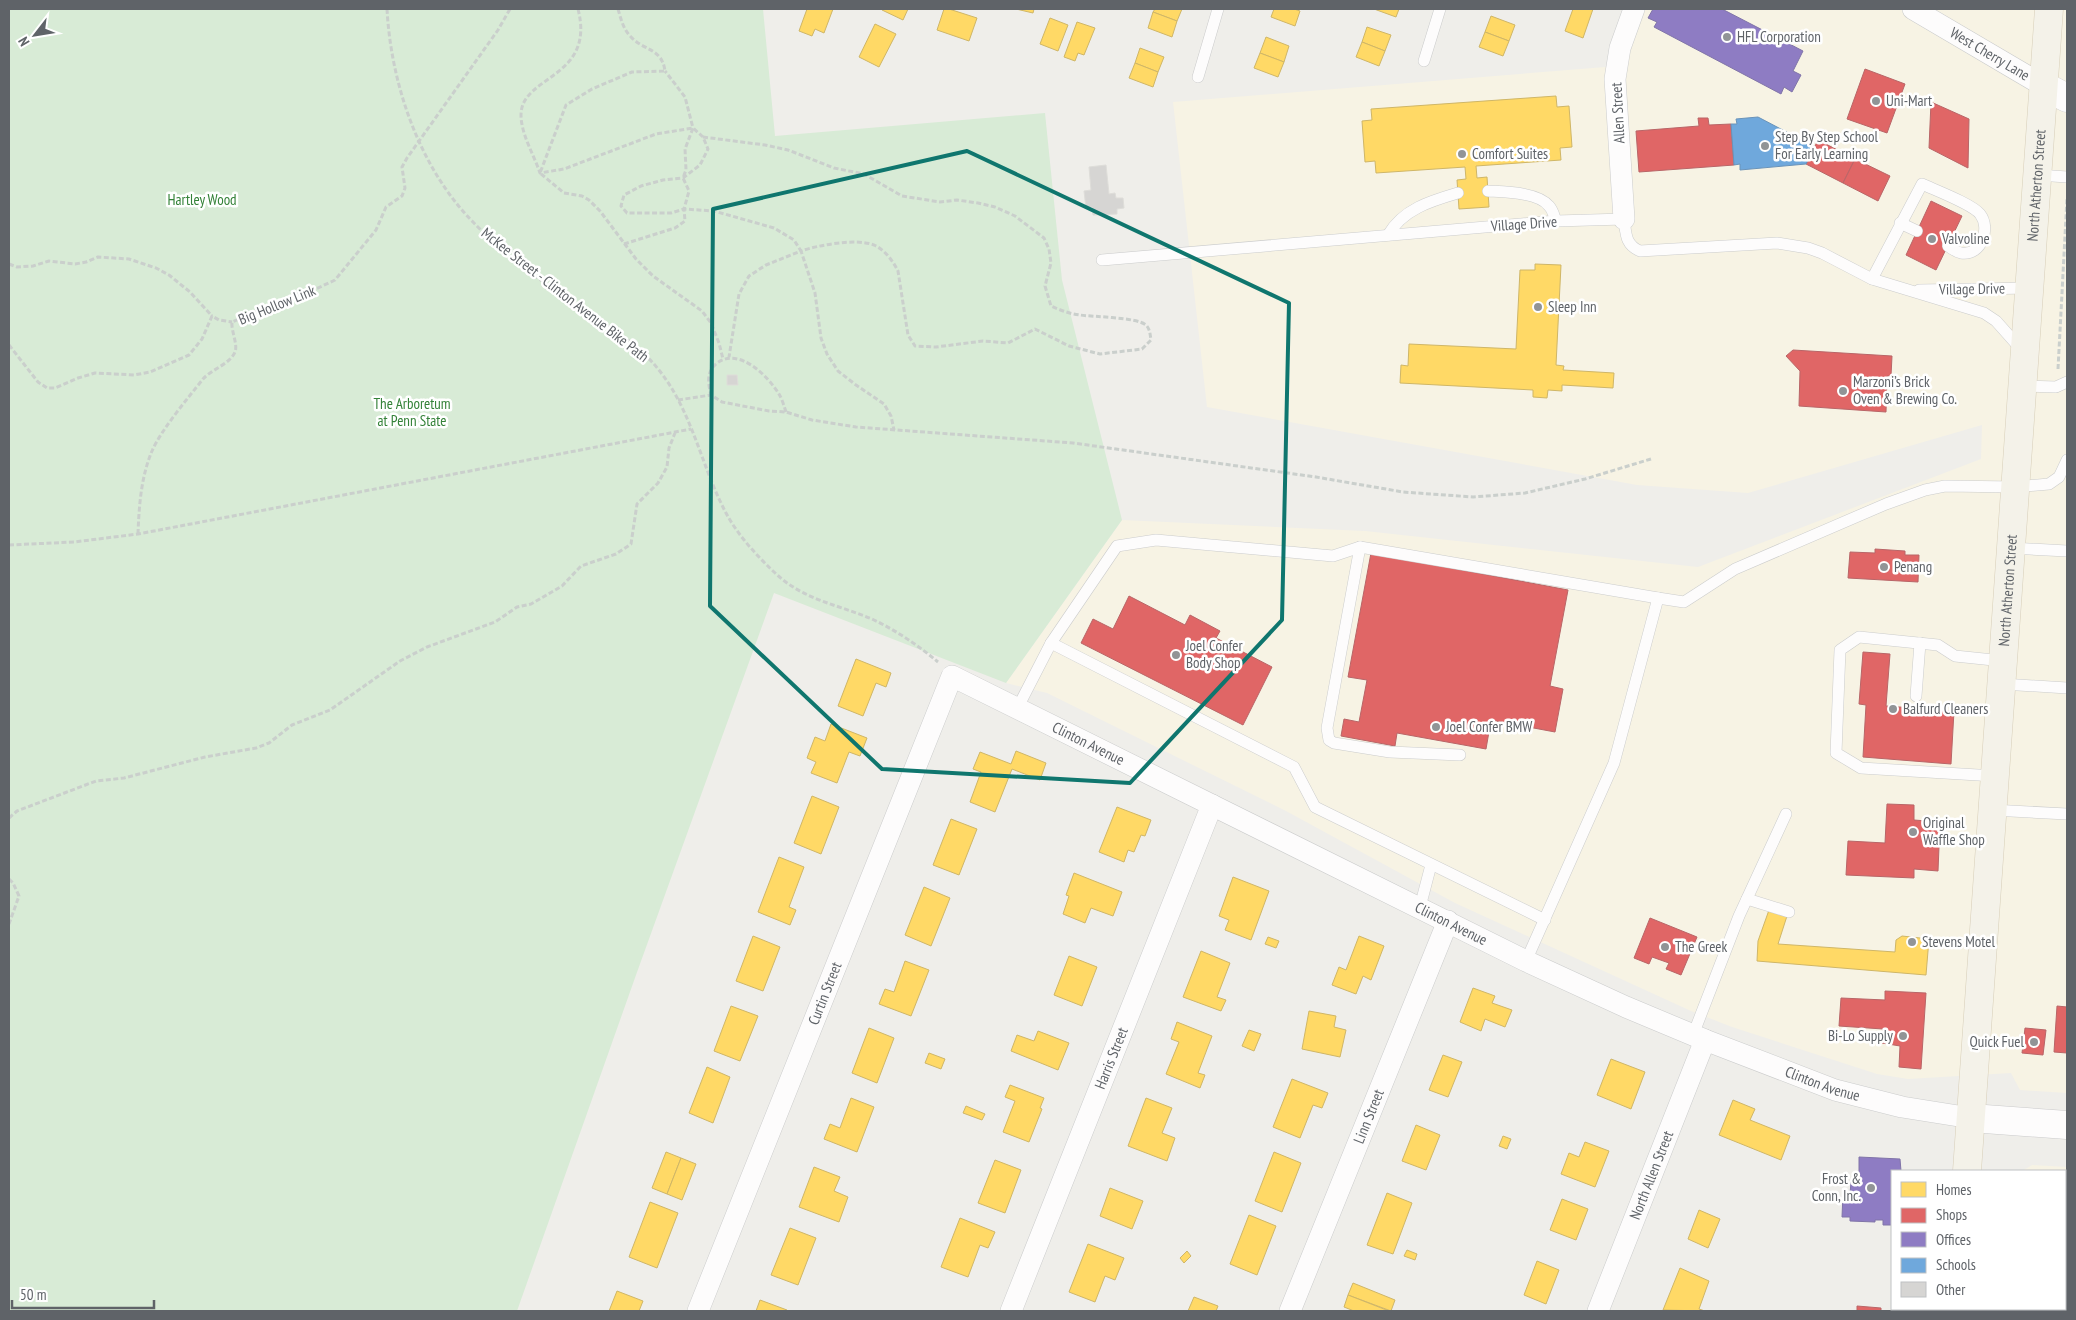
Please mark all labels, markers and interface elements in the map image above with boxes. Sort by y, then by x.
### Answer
north arrow [10,10,60,60]
street label: West Cherry Lane [1947,23,2033,84]
place label: HFL Corporation [1737,27,1821,46]
marker: HFL Corporation [1721,31,1733,43]
text: N [14,34,34,50]
street label: Allen Street [1606,82,1629,144]
place label: Uni-Mart [1886,91,1932,110]
marker: Uni-Mart [1870,95,1882,107]
place label: Step By Step School For Early Learning [1775,127,1878,163]
street label: North Atherton Street [2023,129,2049,242]
marker: Step By Step School For Early Learning [1759,140,1771,152]
place label: Comfort Suites [1472,144,1548,163]
marker: Comfort Suites [1456,148,1468,160]
park label: Hartley Wood [167,190,237,209]
street label: Village Drive [1489,212,1558,235]
street label: McKee Street - Clinton Avenue Bike Path [478,223,653,366]
place label: Valvoline [1941,229,1990,248]
marker: Valvoline [1926,233,1938,245]
street label: Village Drive [1938,278,2005,299]
street label: Big Hollow Link [235,280,318,329]
place label: Sleep Inn [1548,297,1597,316]
marker: Sleep Inn [1532,301,1544,313]
place label: Marzoni’s Brick Oven & Brewing Co. [1853,372,1957,408]
marker: Marzoni’s Brick Oven & Brewing Co. [1837,385,1849,397]
park label: The Arboretum at Penn State [373,394,451,430]
street label: North Atherton Street [1994,534,2021,647]
place label: Penang [1894,557,1932,576]
marker: Penang [1878,561,1890,573]
place label: Joel Confer Body Shop [1185,636,1243,672]
marker: Joel Confer Body Shop [1170,649,1182,661]
place label: Balfurd Cleaners [1903,699,1988,718]
marker: Balfurd Cleaners [1887,703,1899,715]
street label: Clinton Avenue [1049,717,1128,769]
place label: Joel Confer BMW [1445,717,1532,736]
marker: Joel Confer BMW [1430,721,1442,733]
place label: Original Waffle Shop [1923,813,1985,849]
marker: Original Waffle Shop [1907,826,1919,838]
street label: Clinton Avenue [1412,897,1490,949]
place label: Stevens Motel [1922,932,1995,951]
marker: Stevens Motel [1906,936,1918,948]
place label: The Greek [1675,937,1727,956]
marker: The Greek [1659,941,1671,953]
street label: Curtin Street [803,959,846,1027]
street label: Harris Street [1090,1024,1132,1092]
place label: Bi-Lo Supply [1828,1026,1893,1045]
marker: Bi-Lo Supply [1897,1030,1909,1042]
place label: Quick Fuel [1970,1032,2024,1051]
marker: Quick Fuel [2028,1036,2040,1048]
street label: Clinton Avenue [1782,1062,1862,1105]
street label: Linn Street [1349,1086,1388,1146]
street label: North Allen Street [1625,1128,1677,1222]
place label: Frost & Conn, Inc. [1812,1169,1861,1205]
legend [1891,1170,2066,1310]
text: Homes [1936,1180,1972,1199]
marker: Frost & Conn, Inc. [1865,1182,1877,1194]
text: Shops [1936,1205,1967,1224]
text: Offices [1936,1230,1971,1249]
text: Schools [1936,1255,1976,1274]
scale bar [12,1278,155,1310]
text: Other [1936,1280,1966,1299]
text: 50 m [20,1285,46,1304]

